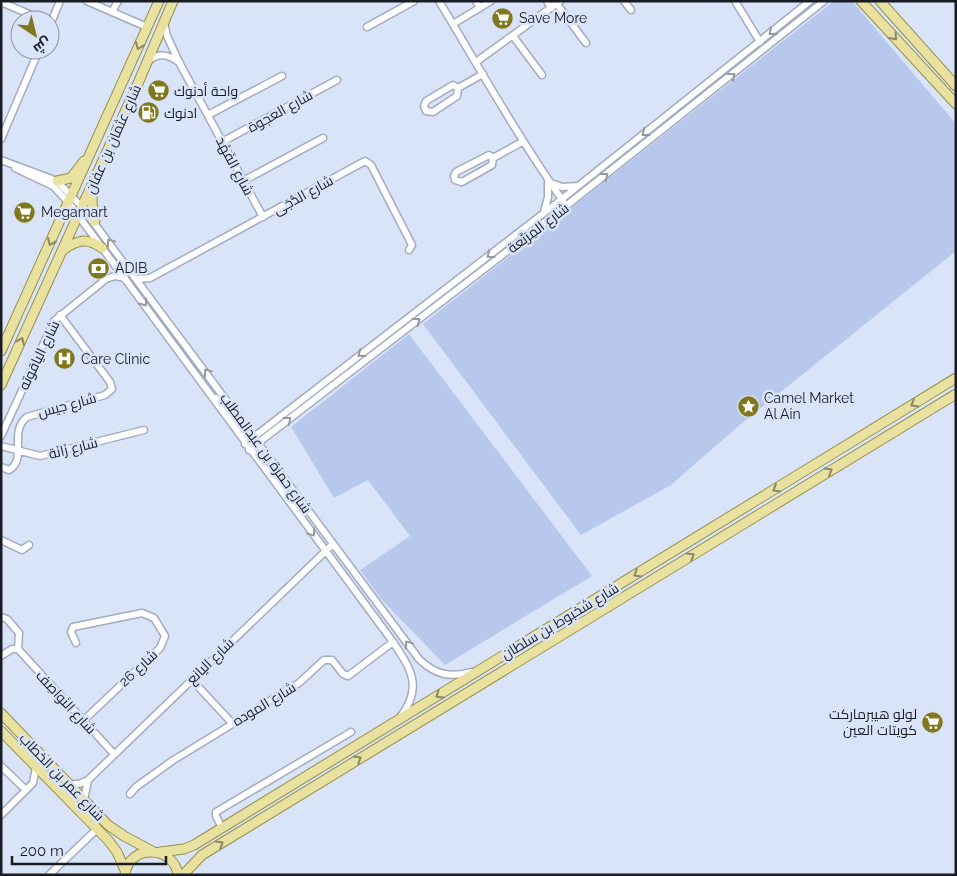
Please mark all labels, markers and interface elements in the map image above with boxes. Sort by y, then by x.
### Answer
supermarket icon: Save More [491,6,515,30]
north arrow [10,10,60,60]
place label: Save More [519,10,587,26]
one-way arrow [769,26,778,35]
one-way arrow [889,32,898,41]
text: ش [30,33,54,57]
one-way arrow [135,41,146,50]
one-way arrow [727,72,736,81]
supermarket icon: واحة أدنوك [146,79,170,103]
street label: شارع عثمان بن عفان [82,82,145,196]
place label: واحة أدنوك [174,82,238,99]
street label: شارع العجوة [245,87,316,136]
fuel station icon: ادنوك [136,101,160,125]
place label: ادنوك [164,105,197,121]
one-way arrow [641,127,651,136]
street label: شارع الفَهْد [212,134,257,198]
street label: شارع الدُّجَى [270,172,336,219]
one-way arrow [599,174,608,182]
supermarket icon: Megamart [13,200,37,224]
street label: شارع المِرَبَّعة [504,200,572,257]
place label: Megamart [41,204,108,220]
one-way arrow [47,237,58,246]
one-way arrow [107,238,116,248]
one-way arrow [487,249,496,257]
bank icon: ADIB [87,256,111,280]
place label: ADIB [115,260,147,276]
one-way arrow [138,297,146,306]
street label: شارع الياقوته [15,318,64,393]
one-way arrow [411,318,421,327]
one-way arrow [15,337,26,346]
hospital icon: Care Clinic [53,347,77,371]
one-way arrow [358,349,367,357]
place label: Care Clinic [81,351,150,367]
one-way arrow [204,368,213,378]
street label: شارع جيس [36,390,98,421]
street label: شارع حمزة بن عبدالمطلب [216,390,315,517]
place label: Camel Market Al Ain [764,390,854,422]
place icon: Camel Market Al Ain [736,394,760,418]
one-way arrow [911,397,920,407]
one-way arrow [282,418,291,426]
street label: شارع زَانَة [47,434,99,463]
one-way arrow [824,467,833,477]
one-way arrow [772,483,781,492]
one-way arrow [307,527,315,536]
one-way arrow [686,552,695,562]
one-way arrow [634,567,643,577]
street label: شارع شخبوط بن سلطان [498,580,622,663]
street label: شارع اليانع [183,635,238,688]
one-way arrow [405,640,414,650]
street label: شارع 26 [116,646,161,690]
street label: شارع النَواصِف [32,667,99,738]
street label: شارع الموده [230,679,299,730]
one-way arrow [435,688,444,698]
place label: لولو هيبرماركت كويتات العين [829,706,917,738]
supermarket icon: لولو هيبرماركت كويتات العين [921,710,945,734]
street label: شارع عمر بن الخطاب [16,730,108,825]
one-way arrow [353,756,362,766]
scale bar [12,834,166,866]
one-way arrow [214,840,223,850]
text: 200 m [20,842,64,860]

